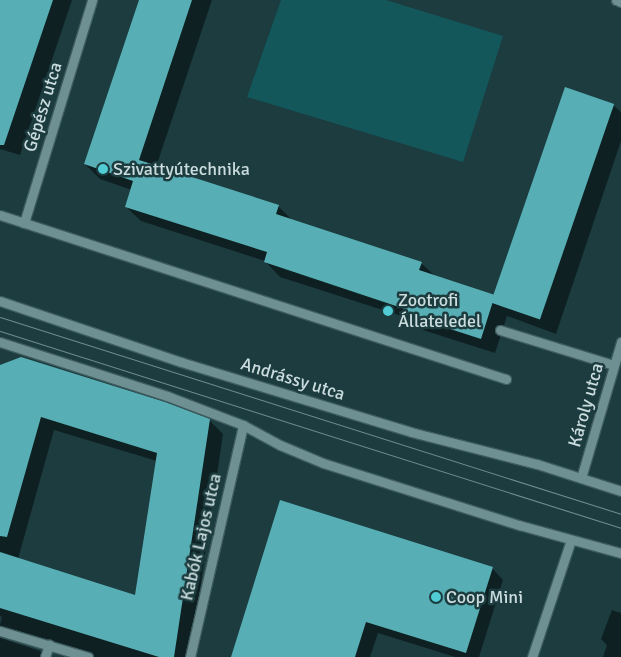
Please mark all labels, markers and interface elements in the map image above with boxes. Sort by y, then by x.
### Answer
street label: Gépész utca [19,60,67,154]
place label: Szivattyútechnika [113,158,250,180]
marker: Szivattyútechnika [97,163,109,175]
place label: Zootrofi Állateledel [398,290,481,332]
marker: Zootrofi Állateledel [382,305,394,317]
street label: Andrássy utca [238,353,348,405]
street label: Károly utca [564,360,608,450]
street label: Kabók Lajos utca [176,471,226,603]
place label: Coop Mini [446,586,523,608]
marker: Coop Mini [430,591,442,603]

